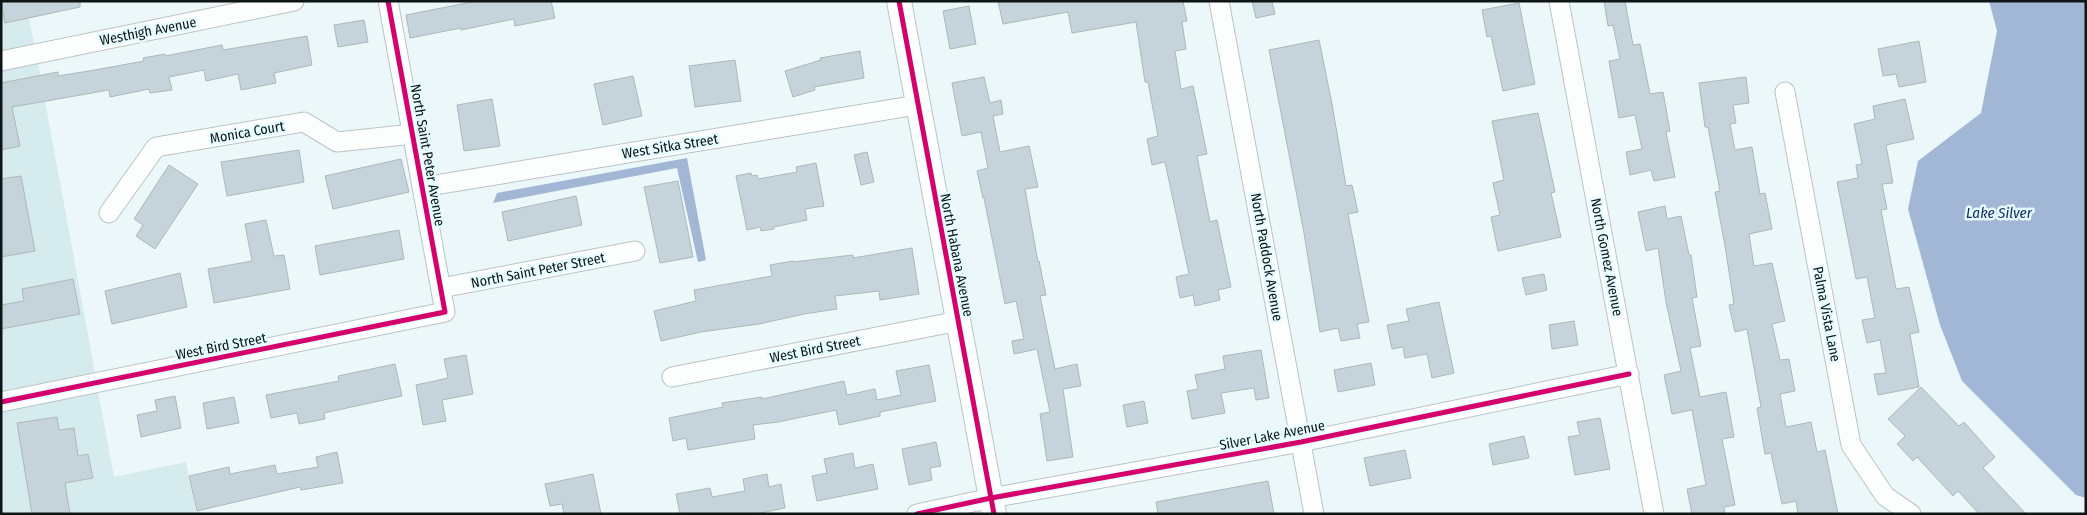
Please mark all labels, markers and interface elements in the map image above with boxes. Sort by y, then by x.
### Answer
street label: Westhigh Avenue [98,14,198,49]
street label: North Saint Peter Avenue [407,83,448,228]
street label: Monica Court [209,118,286,147]
street label: West Sitka Street [621,130,720,162]
street label: North Habana Avenue [936,192,977,318]
street label: North Paddock Avenue [1247,192,1286,323]
street label: North Gomez Avenue [1587,197,1626,318]
water label: Lake Silver [1966,204,2033,222]
street label: North Saint Peter Street [470,249,607,292]
street label: Palma Vista Lane [1809,265,1844,363]
street label: West Bird Street [174,329,268,364]
street label: West Bird Street [768,332,862,367]
street label: Silver Lake Avenue [1218,417,1326,454]

